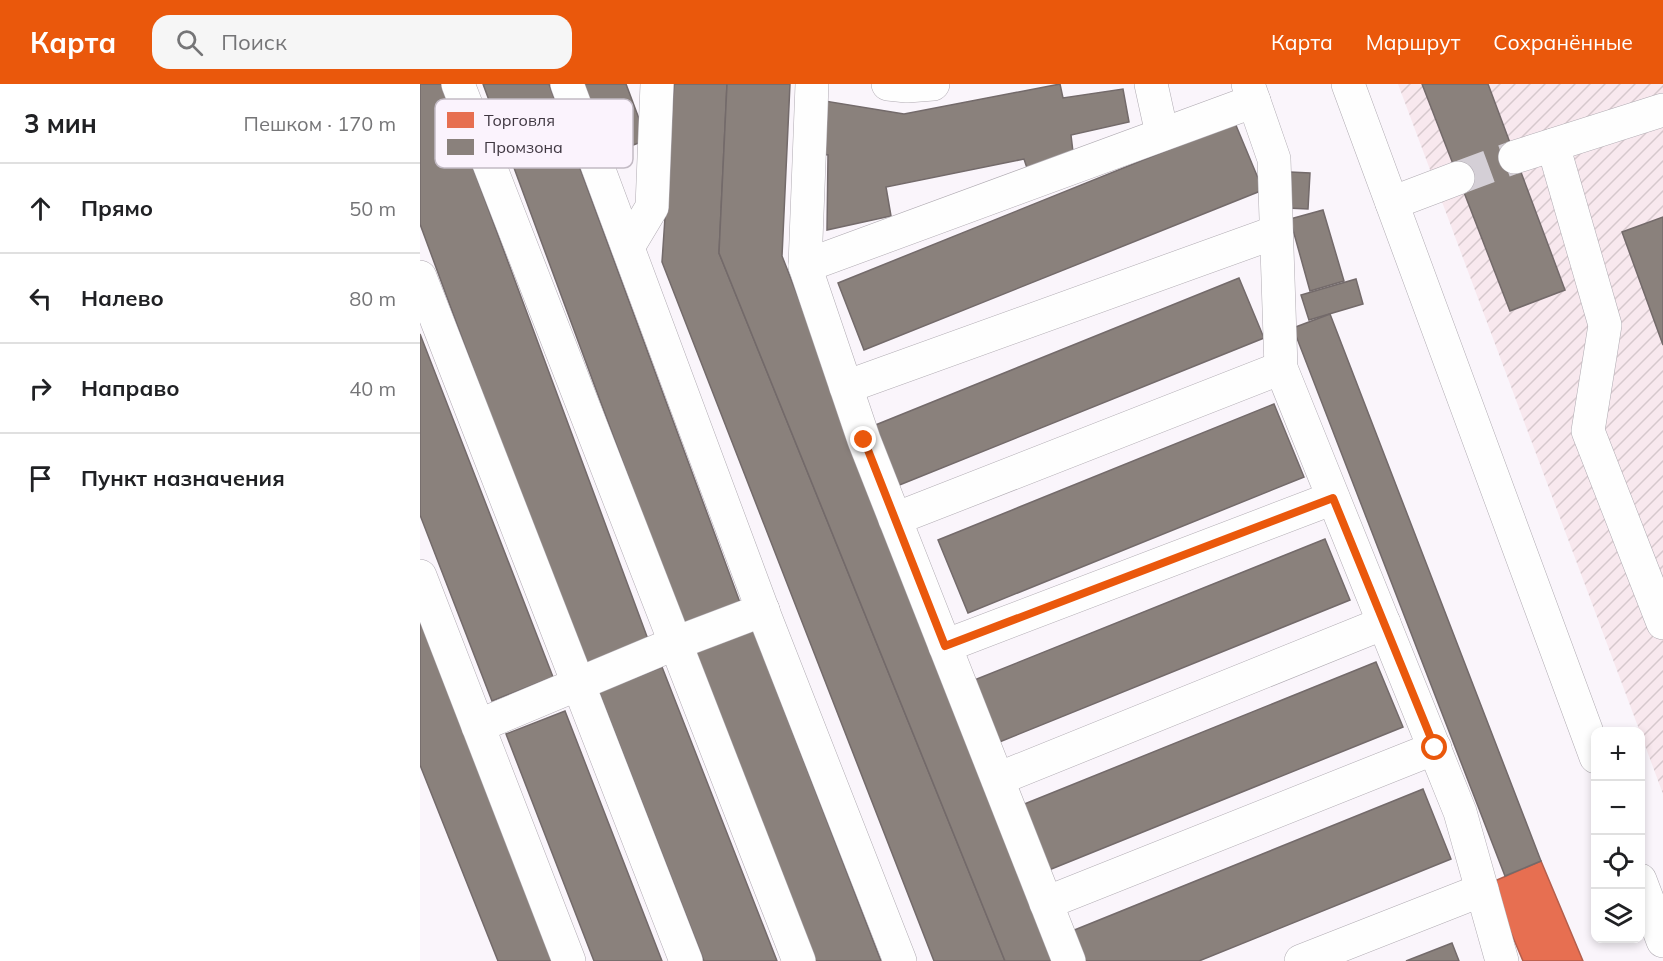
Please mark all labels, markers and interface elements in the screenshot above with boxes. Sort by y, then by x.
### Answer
search box [152,15,572,69]
text: Карта [30,25,116,60]
icon: search [173,26,206,59]
text: Поиск [221,28,287,56]
text: Карта [1271,29,1333,55]
text: Маршрут [1366,29,1460,55]
text: Сохранённые [1493,29,1633,55]
legend [435,99,633,168]
text: 3 мин [24,107,97,140]
text: Торговля [484,110,555,130]
text: Пешком · 170 m [244,111,396,136]
text: Промзона [484,137,563,157]
icon: ahead [24,192,57,225]
text: Прямо [81,194,153,222]
text: 50 m [349,196,396,221]
icon: left [24,282,57,315]
text: Налево [81,284,164,312]
text: 80 m [349,286,396,311]
icon: right [24,372,57,405]
text: Направо [81,374,179,402]
text: 40 m [349,376,396,401]
route end [850,426,876,452]
icon: arrive [24,462,57,495]
text: Пункт назначения [81,464,285,492]
map controls [1591,727,1645,943]
button: + [1591,727,1645,781]
route start [1421,734,1447,760]
button: − [1591,781,1645,835]
button: locate [1591,835,1645,889]
button: layers [1591,889,1645,943]

